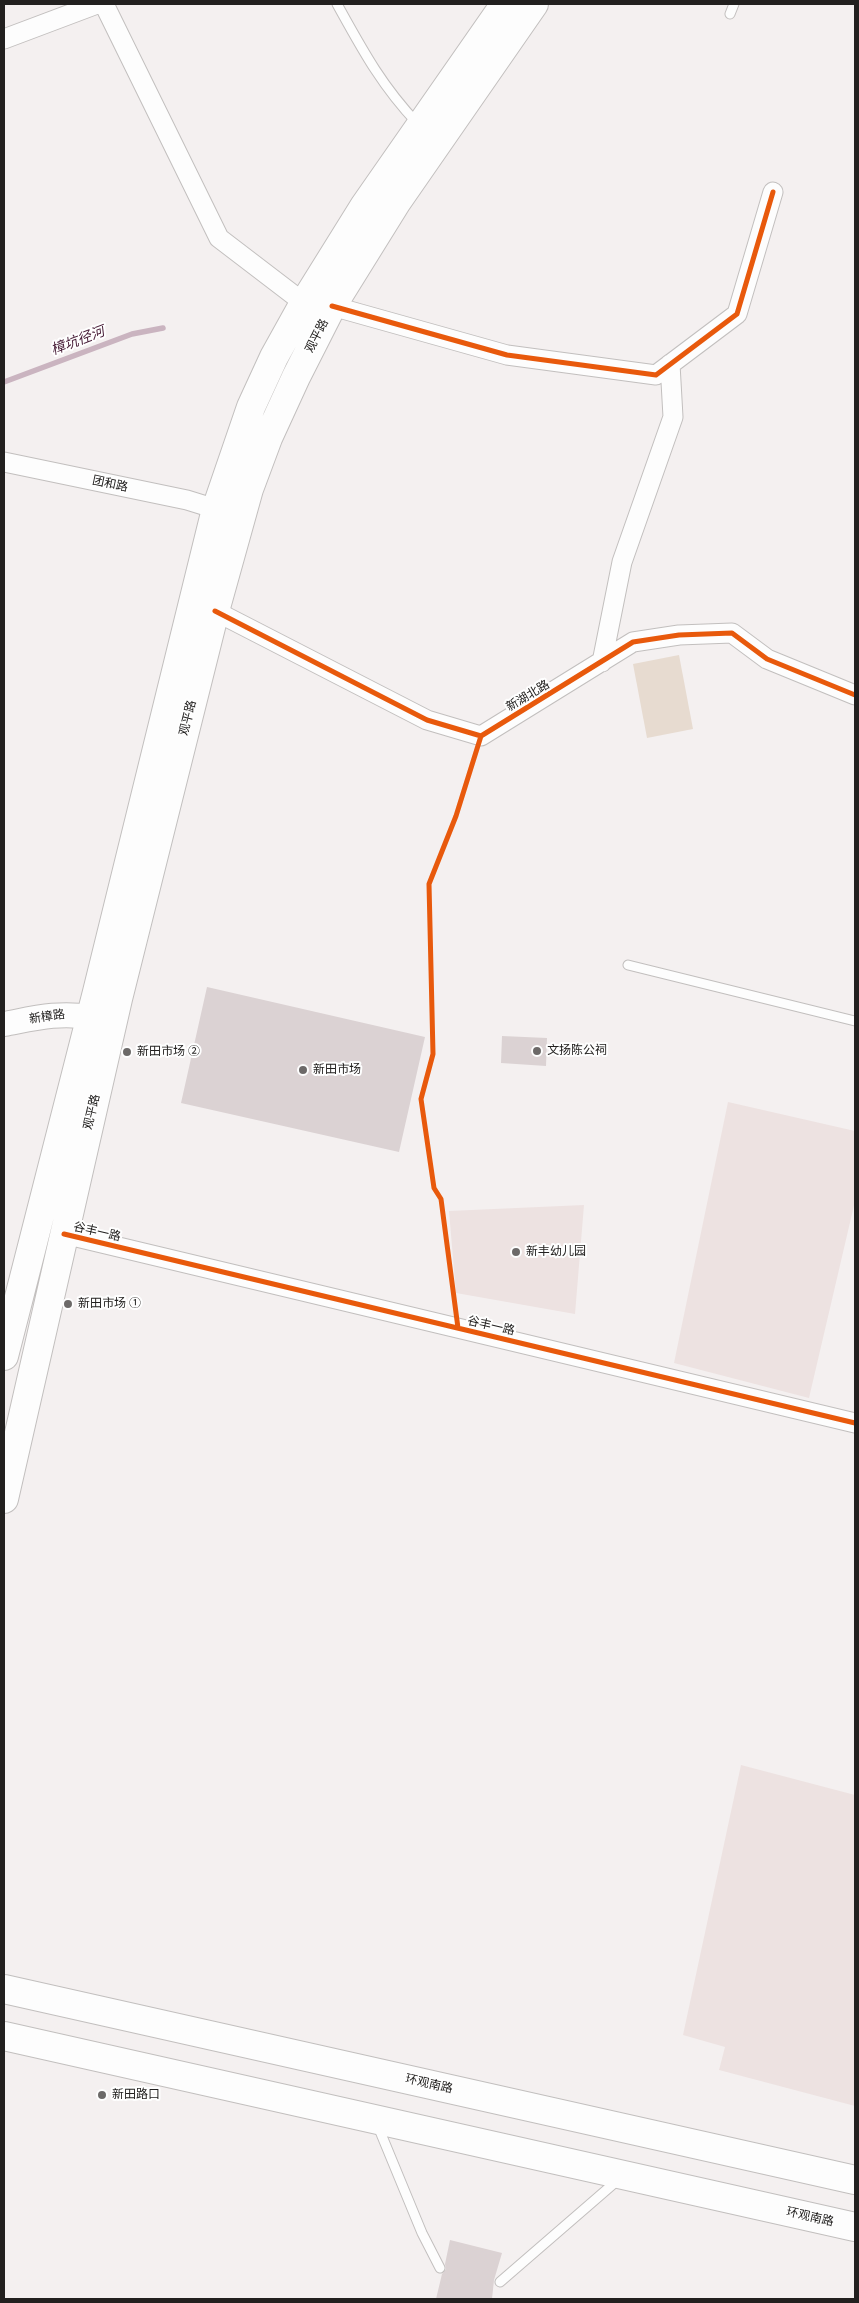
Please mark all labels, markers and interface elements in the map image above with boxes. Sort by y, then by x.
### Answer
street label: 观平路 [302,317,332,355]
water label: 樟坑径河 [49,323,107,359]
street label: 团和路 [91,473,129,495]
street label: 新湖北路 [504,677,552,715]
street label: 观平路 [177,699,199,737]
street label: 新樟路 [28,1007,66,1027]
place label: 文扬陈公祠 [547,1044,607,1058]
place label: 新田市场 ② [137,1045,200,1059]
marker: 文扬陈公祠 [531,1045,543,1057]
marker: 新田市场 ② [121,1046,133,1058]
place label: 新田市场 [313,1063,361,1077]
marker: 新田市场 [297,1064,309,1076]
street label: 观平路 [81,1093,103,1131]
street label: 谷丰一路 [72,1220,122,1244]
place label: 新丰幼儿园 [526,1245,586,1259]
marker: 新丰幼儿园 [510,1246,522,1258]
place label: 新田市场 ① [78,1297,141,1311]
marker: 新田市场 ① [62,1298,74,1310]
street label: 谷丰一路 [466,1314,516,1338]
street label: 环观南路 [404,2072,454,2096]
place label: 新田路口 [112,2088,160,2102]
marker: 新田路口 [96,2089,108,2101]
street label: 环观南路 [785,2205,835,2229]

